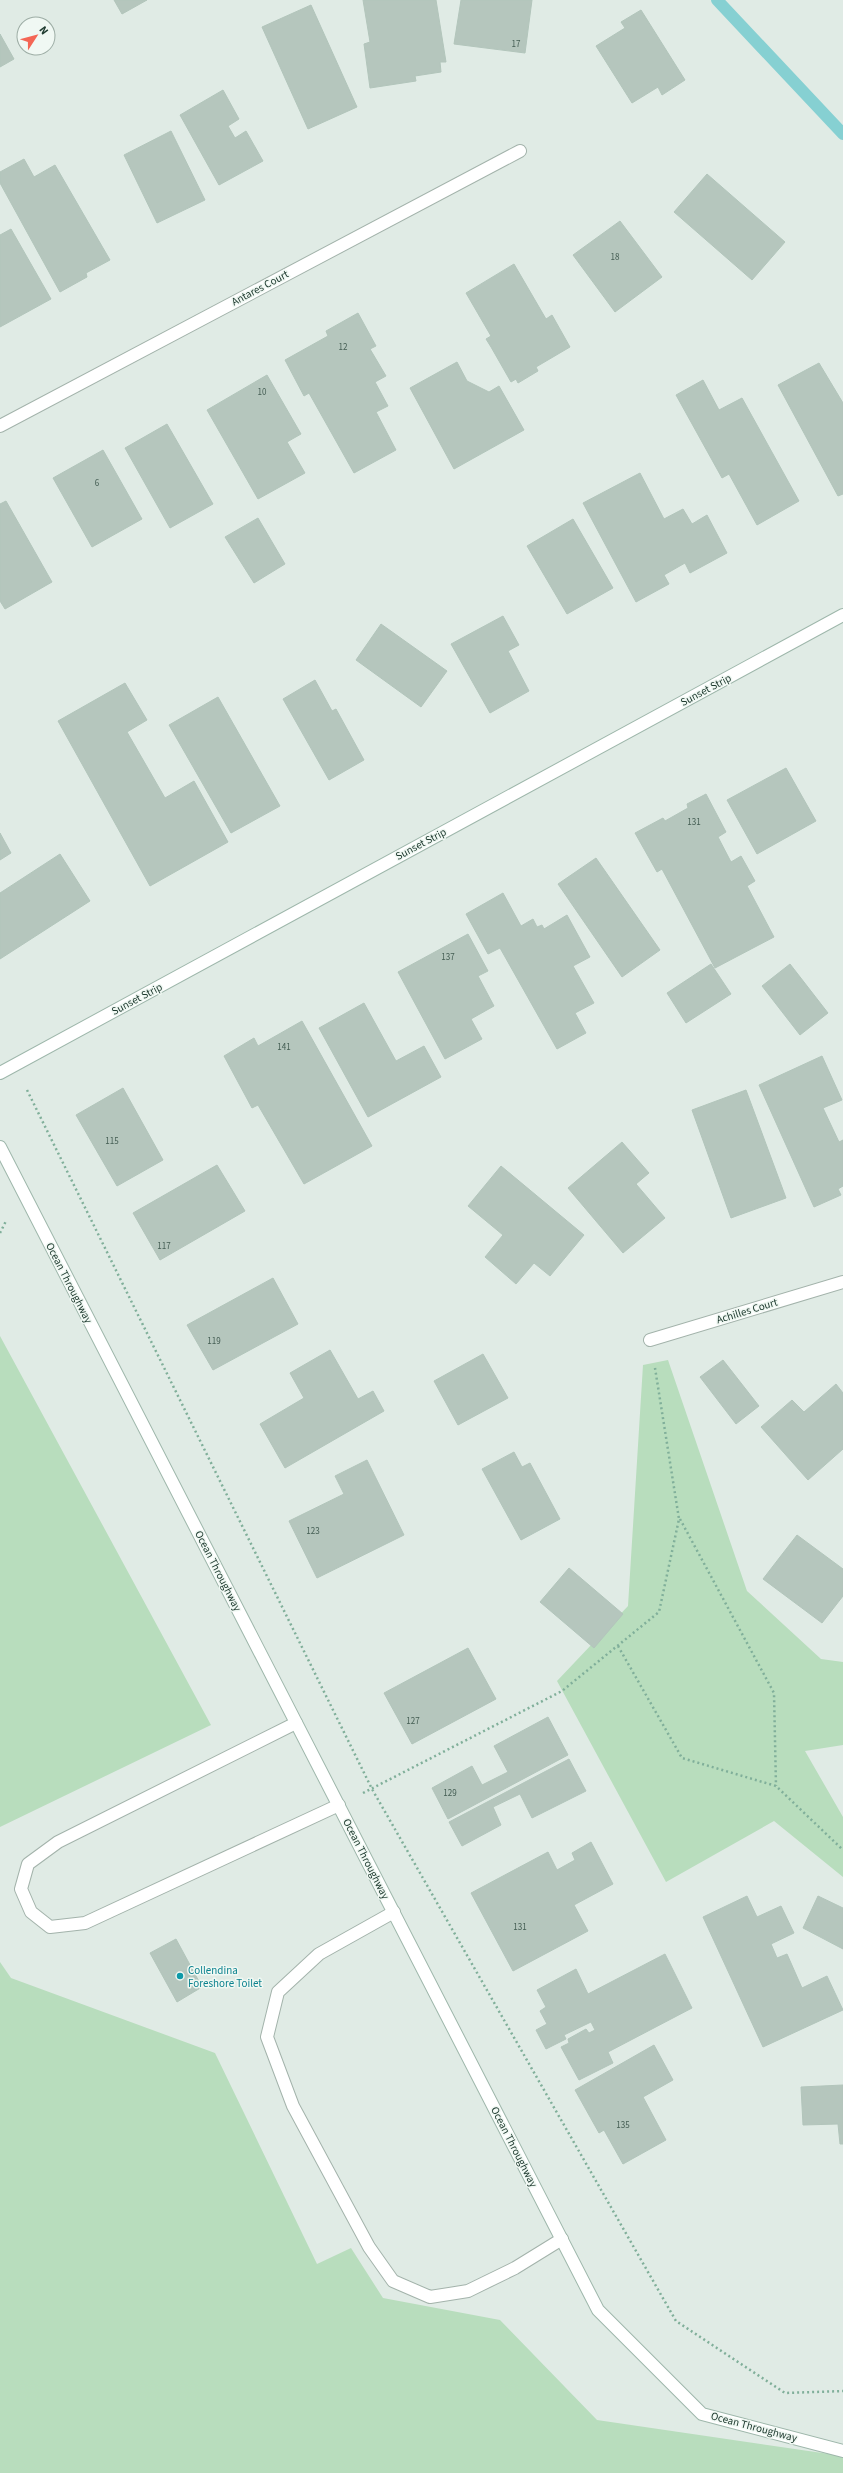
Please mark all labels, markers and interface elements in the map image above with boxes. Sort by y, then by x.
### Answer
north arrow [16,16,56,56]
text: N [35,23,52,38]
house number: 17 [512,38,521,51]
house number: 18 [611,251,620,264]
street label: Antares Court [229,267,291,309]
house number: 12 [339,341,348,354]
house number: 10 [258,386,267,399]
house number: 6 [95,477,100,490]
street label: Sunset Strip [678,670,734,710]
house number: 131 [687,816,701,829]
street label: Sunset Strip [393,824,449,864]
house number: 137 [441,951,455,964]
street label: Sunset Strip [109,979,165,1019]
house number: 141 [277,1041,291,1054]
house number: 115 [105,1135,119,1148]
street label: Ocean Throughway [42,1240,96,1326]
house number: 117 [157,1240,171,1253]
street label: Achilles Court [715,1294,780,1327]
house number: 119 [207,1335,221,1348]
house number: 123 [306,1525,320,1538]
street label: Ocean Throughway [191,1528,245,1614]
house number: 127 [406,1715,420,1728]
house number: 129 [443,1787,457,1800]
street label: Ocean Throughway [339,1816,393,1902]
house number: 131 [513,1921,527,1934]
place label: Collendina Foreshore Toilet [188,1963,262,1991]
marker: Collendina Foreshore Toilet [175,1971,185,1981]
street label: Ocean Throughway [487,2104,541,2190]
house number: 135 [616,2119,630,2132]
street label: Ocean Throughway [709,2408,799,2446]

